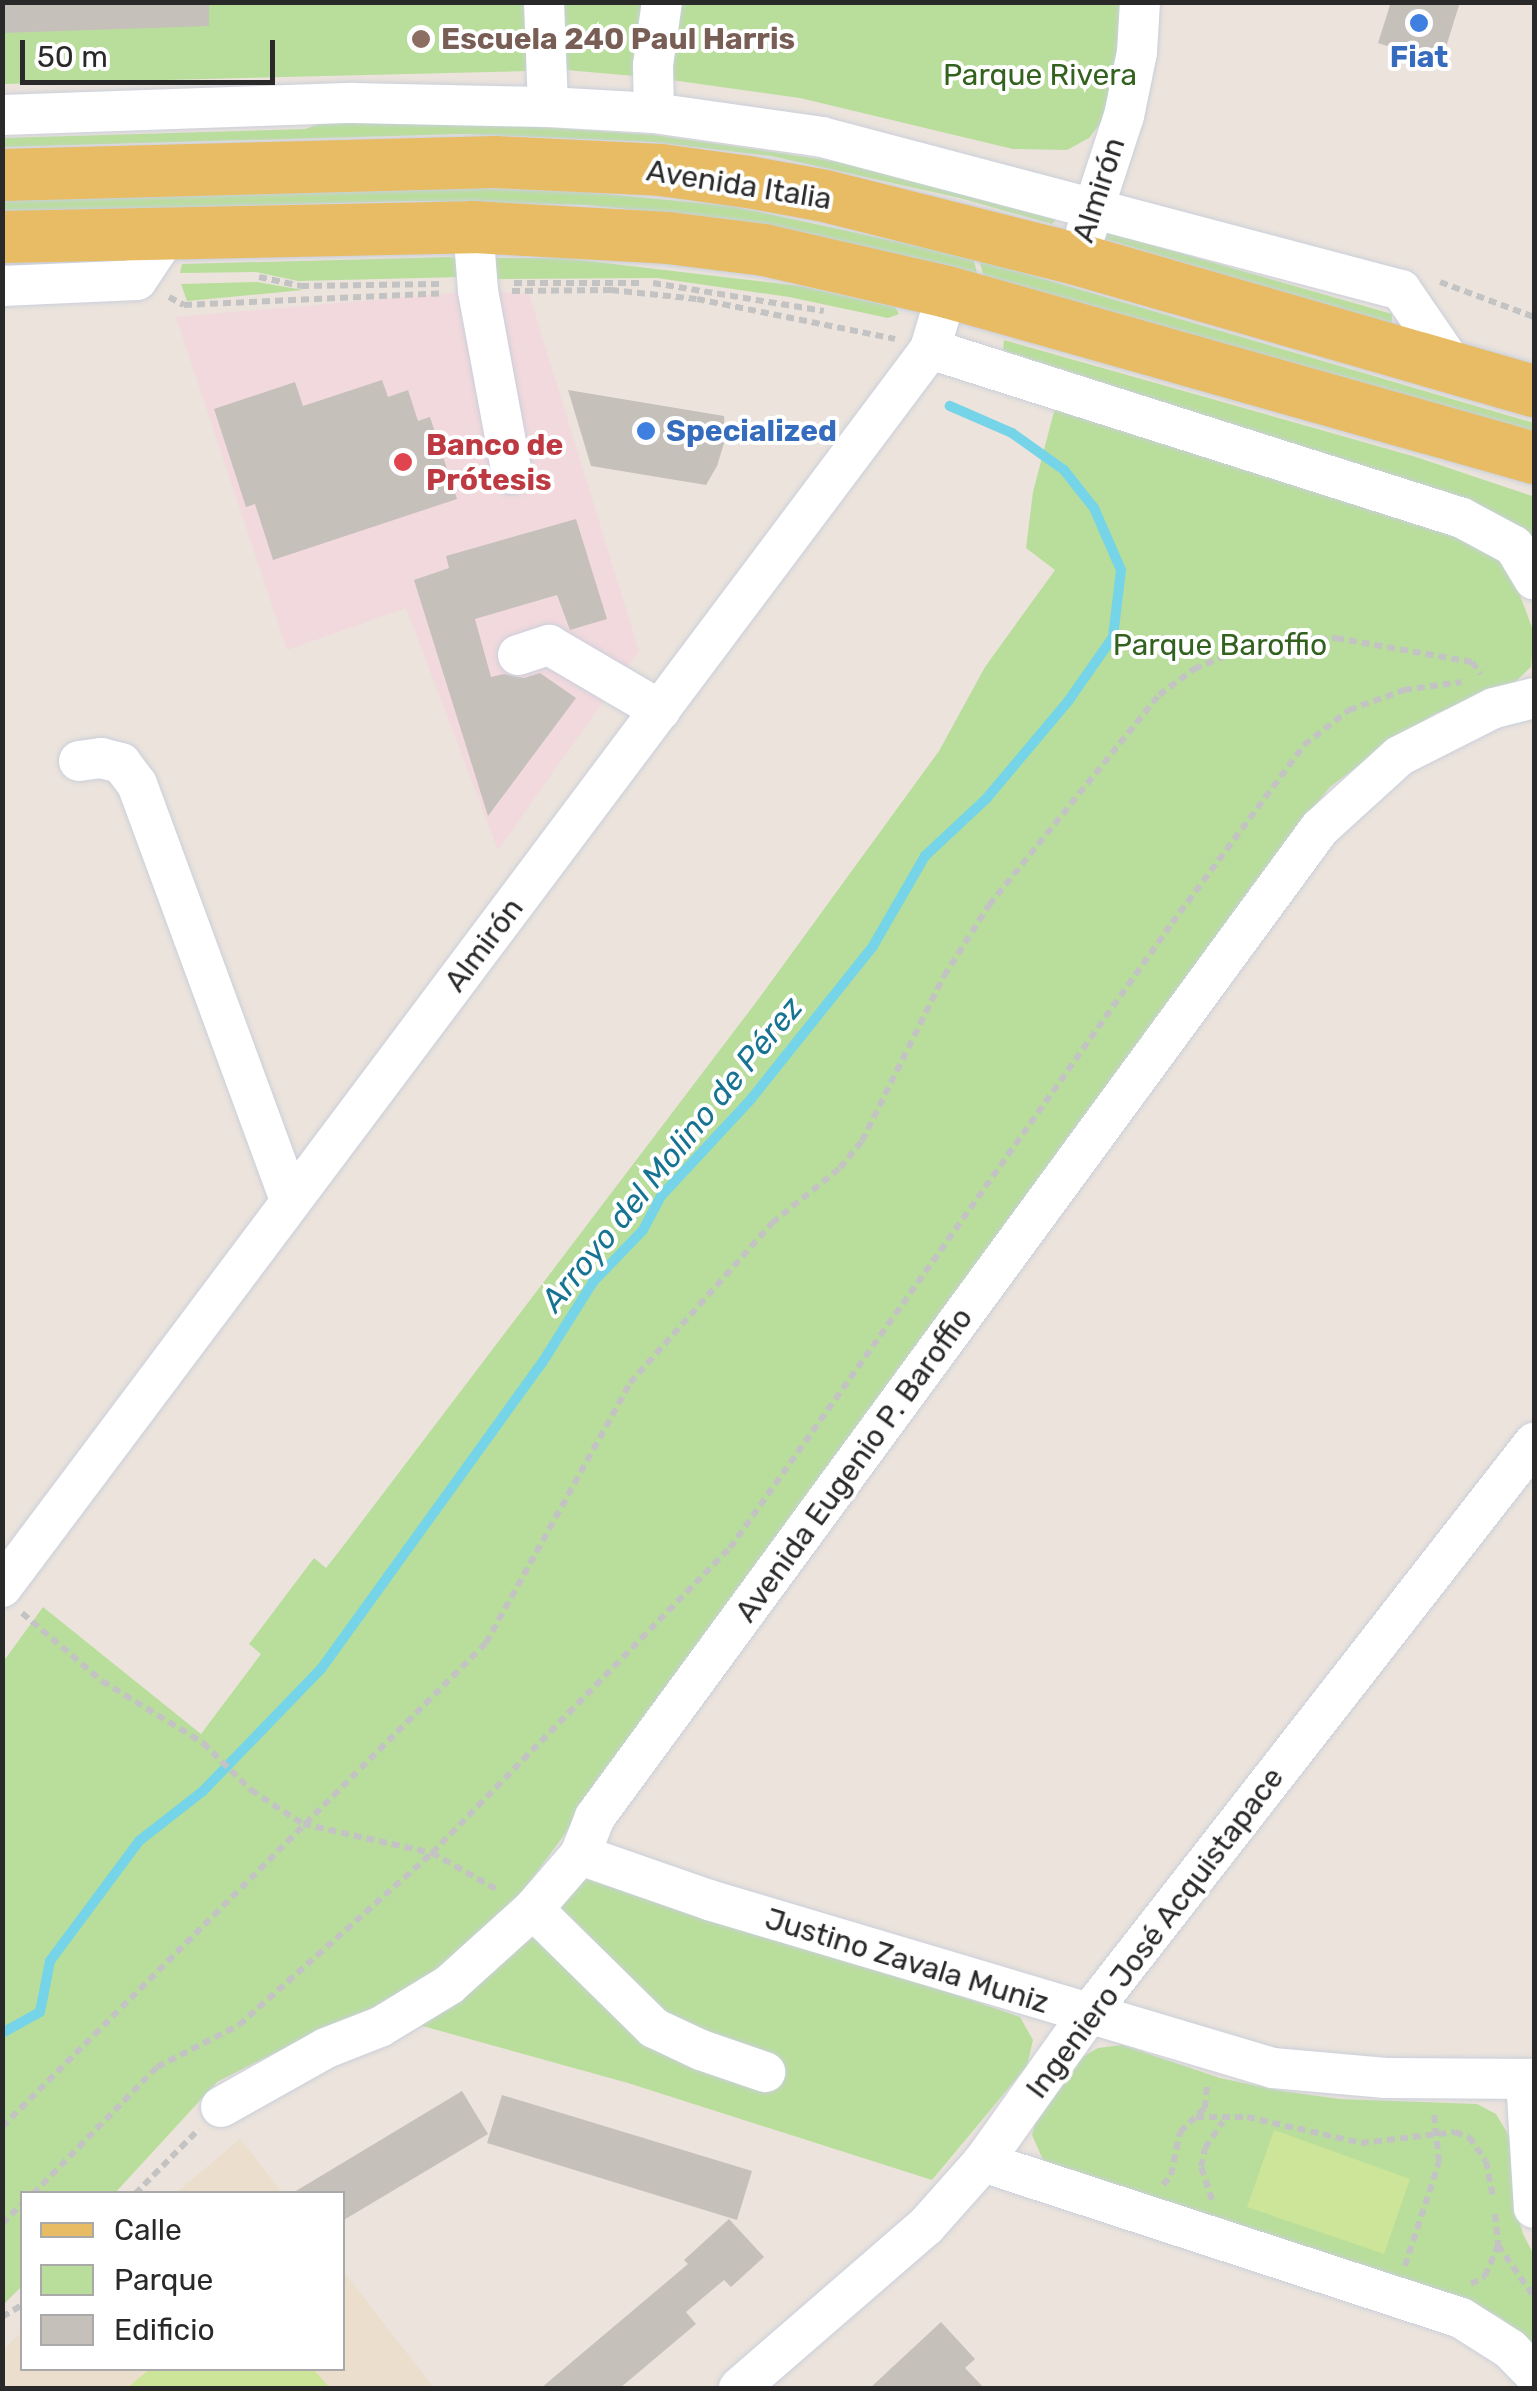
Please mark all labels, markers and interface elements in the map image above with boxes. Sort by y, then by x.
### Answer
marker: Fiat [1408,12,1430,34]
scale bar [25,20,280,82]
place label: Escuela 240 Paul Harris [441,21,795,57]
marker: Escuela 240 Paul Harris [410,28,432,50]
text: 50 m [37,39,108,75]
place label: Fiat [1390,39,1448,75]
park label: Parque Rivera [943,57,1137,93]
street label: Almirón [1065,133,1133,247]
street label: Avenida Italia [644,153,834,217]
place label: Specialized [666,413,837,449]
marker: Specialized [635,420,657,442]
place label: Banco de Prótesis [426,427,563,498]
marker: Banco de Prótesis [390,449,416,475]
park label: Parque Baroffio [1113,627,1327,663]
street label: Almirón [437,891,531,999]
water label: Arroyo del Molino de Pérez [533,989,811,1319]
street label: Avenida Eugenio P. Baroffio [728,1301,980,1629]
street label: Ingeniero José Acquistapace [1019,1760,1291,2106]
street label: Justino Zavala Muniz [761,1901,1053,2021]
legend [20,2191,345,2371]
text: Calle [114,2212,182,2248]
text: Parque [114,2262,213,2298]
text: Edificio [114,2312,215,2348]

